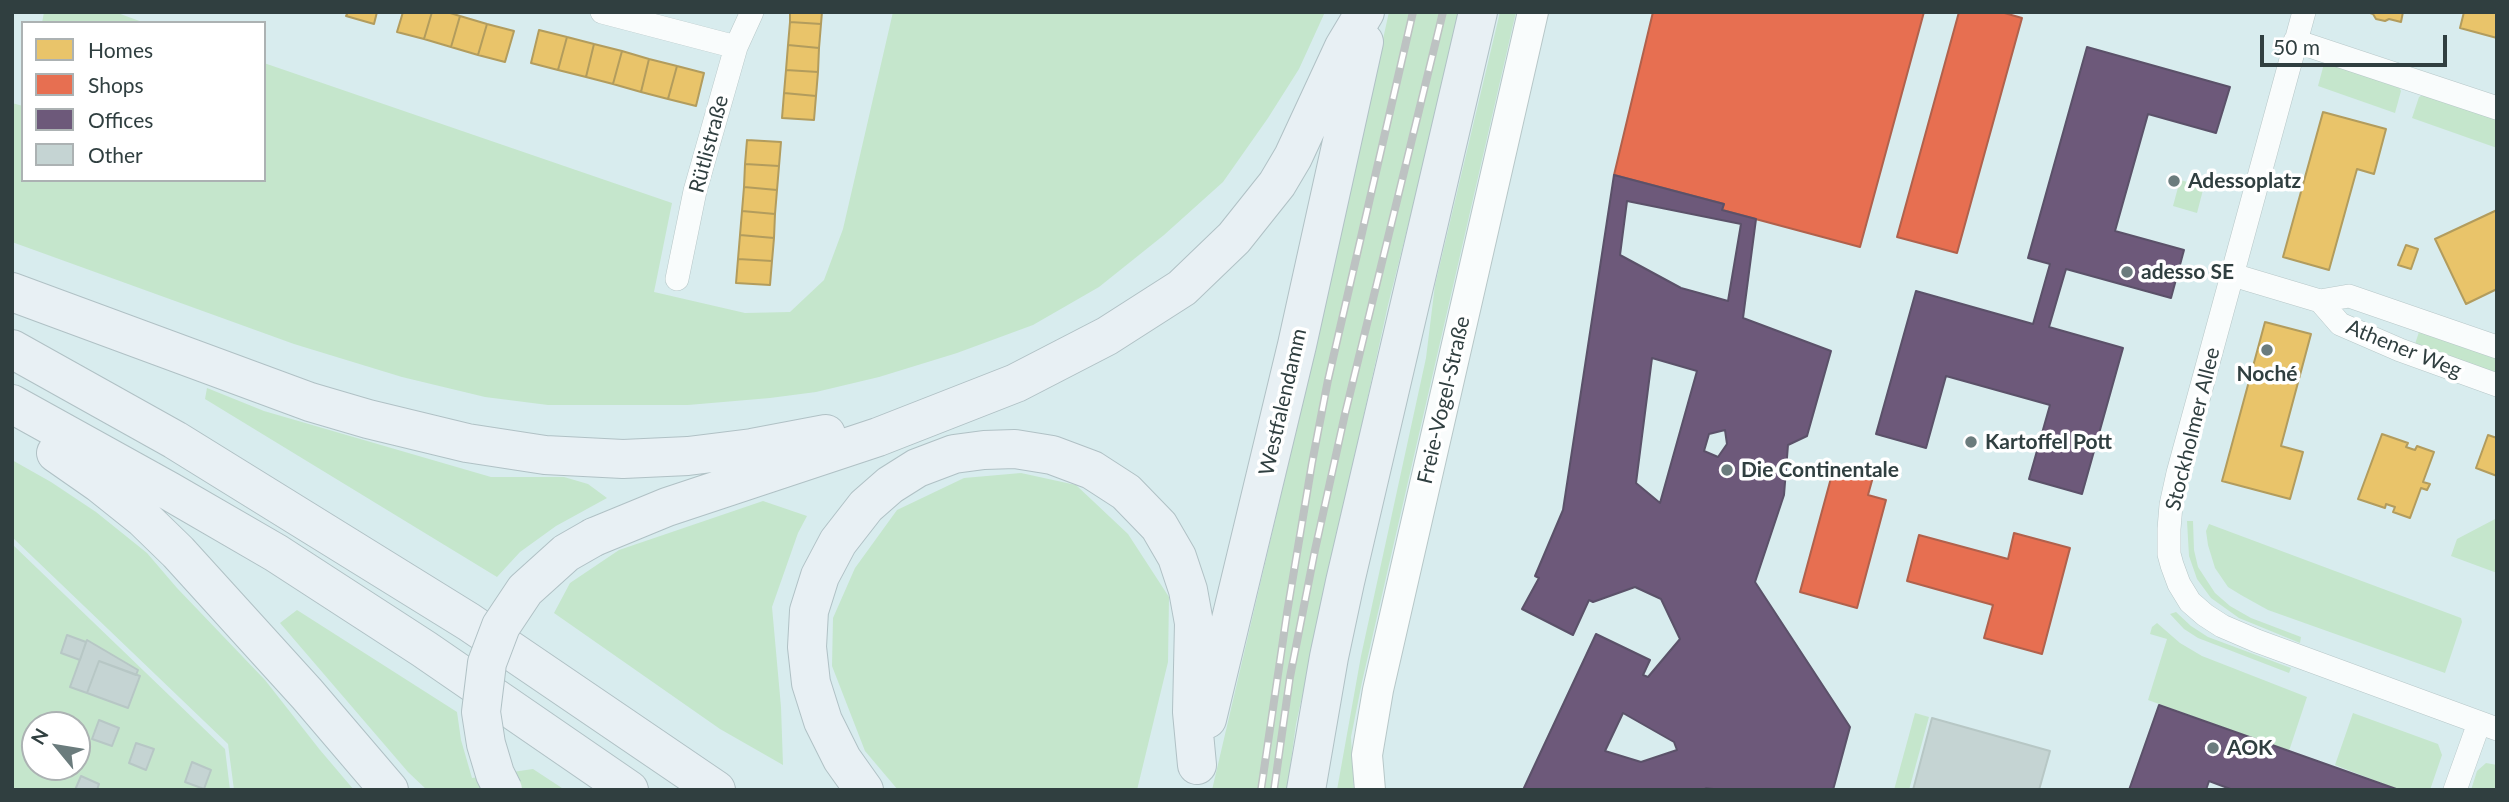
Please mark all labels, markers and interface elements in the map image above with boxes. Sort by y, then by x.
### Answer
legend [21,21,266,182]
scale bar [2264,21,2451,65]
text: 50 m [2273,34,2320,59]
text: Homes [88,37,153,62]
text: Shops [88,72,144,97]
street label: Rütlistraße [684,93,734,195]
text: Offices [88,107,153,132]
text: Other [88,142,143,167]
place label: Adessoplatz [2188,168,2301,194]
marker: Adessoplatz [2166,173,2182,189]
place label: adesso SE [2141,259,2234,285]
marker: adesso SE [2119,264,2135,280]
street label: Freie-Vogel-Straße [1412,314,1476,486]
street label: Athener Weg [2343,314,2465,384]
street label: Westfalendamm [1254,326,1312,478]
marker: Noché [2259,342,2275,358]
street label: Stockholmer Allee [2161,345,2225,513]
place label: Noché [2236,361,2298,387]
place label: Kartoffel Pott [1985,429,2112,455]
marker: Kartoffel Pott [1963,434,1979,450]
place label: Die Continentale [1741,457,1899,483]
marker: Die Continentale [1719,462,1735,478]
north arrow [21,711,91,781]
text: N [25,724,53,748]
place label: AOK [2227,735,2272,761]
marker: AOK [2205,740,2221,756]

